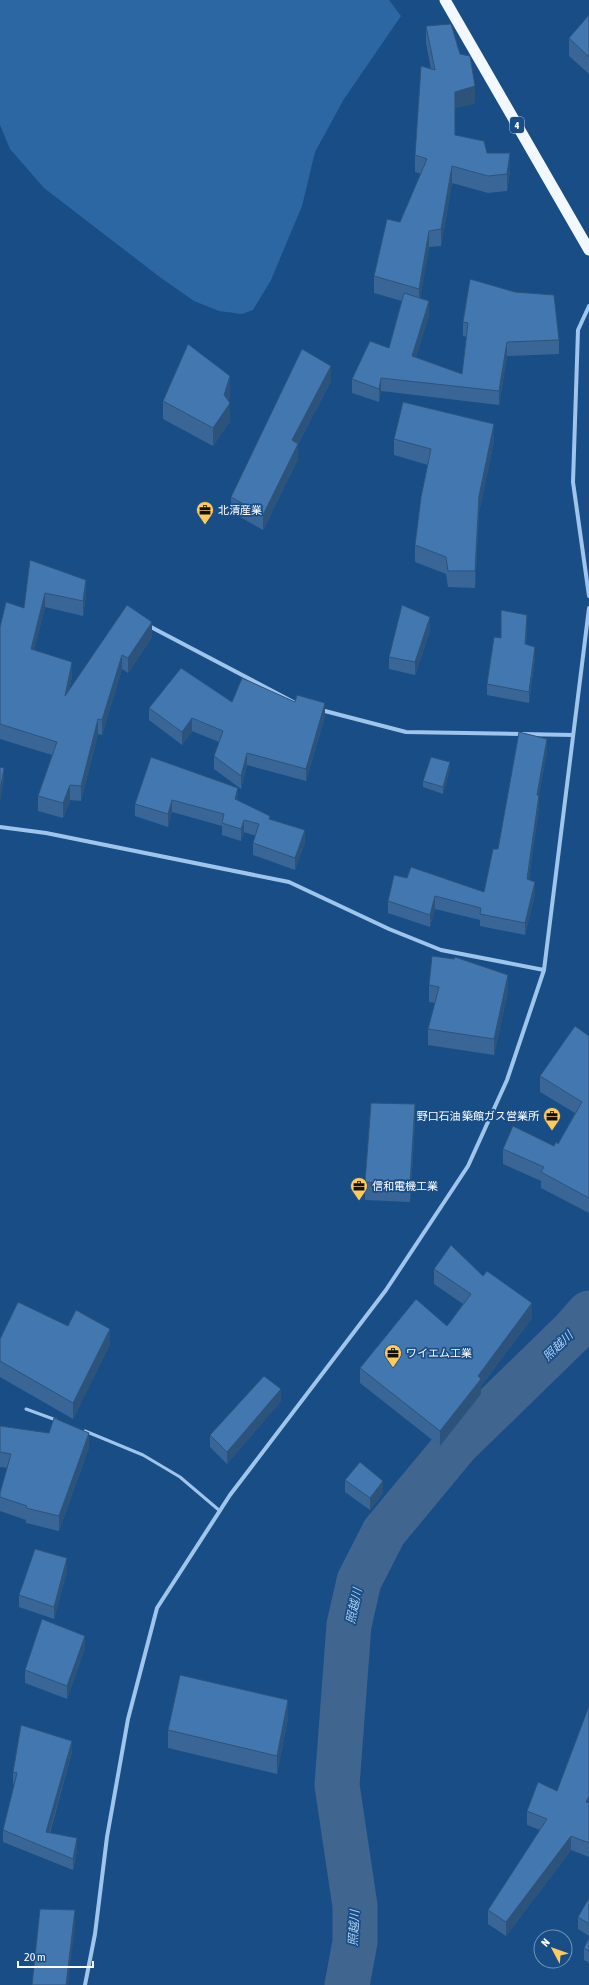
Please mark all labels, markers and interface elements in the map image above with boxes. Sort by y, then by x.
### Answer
road number: 4 [510,117,524,133]
office icon: 北清産業 [195,500,215,525]
place label: 北清産業 [218,504,262,516]
office icon: 野口石油 築館ガス営業所 [542,1106,562,1131]
place label: 野口石油 築館ガス営業所 [416,1110,540,1122]
office icon: 信和電機工業 [349,1176,369,1201]
place label: 信和電機工業 [372,1180,438,1192]
water label: 照越川 [540,1327,577,1364]
office icon: ワイエム工業 [383,1343,403,1368]
place label: ワイエム工業 [406,1347,472,1359]
water label: 照越川 [343,1585,365,1625]
water label: 照越川 [346,1908,362,1946]
north arrow [533,1929,573,1969]
text: N [539,1936,552,1949]
scale bar [18,1943,93,1969]
text: 20 m [24,1950,46,1964]

